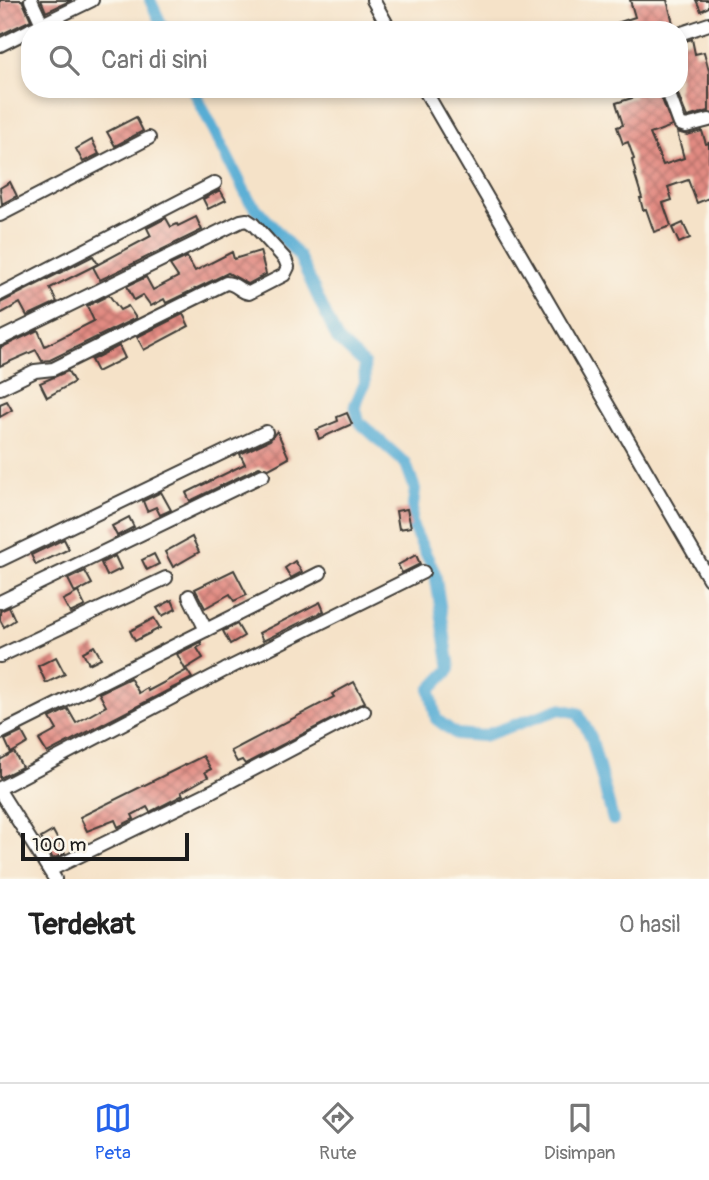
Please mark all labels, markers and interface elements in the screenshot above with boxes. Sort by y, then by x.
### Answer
search box [21,21,688,98]
icon: search [45,41,83,79]
text: Cari di sini [101,44,207,76]
scale bar [21,830,189,862]
text: 100 m [32,833,86,857]
text: Terdekat [28,906,135,943]
text: 0 hasil [619,910,681,939]
tab: Peta [94,1099,132,1165]
tab: Rute [319,1099,357,1165]
tab: Disimpan [544,1099,615,1165]

